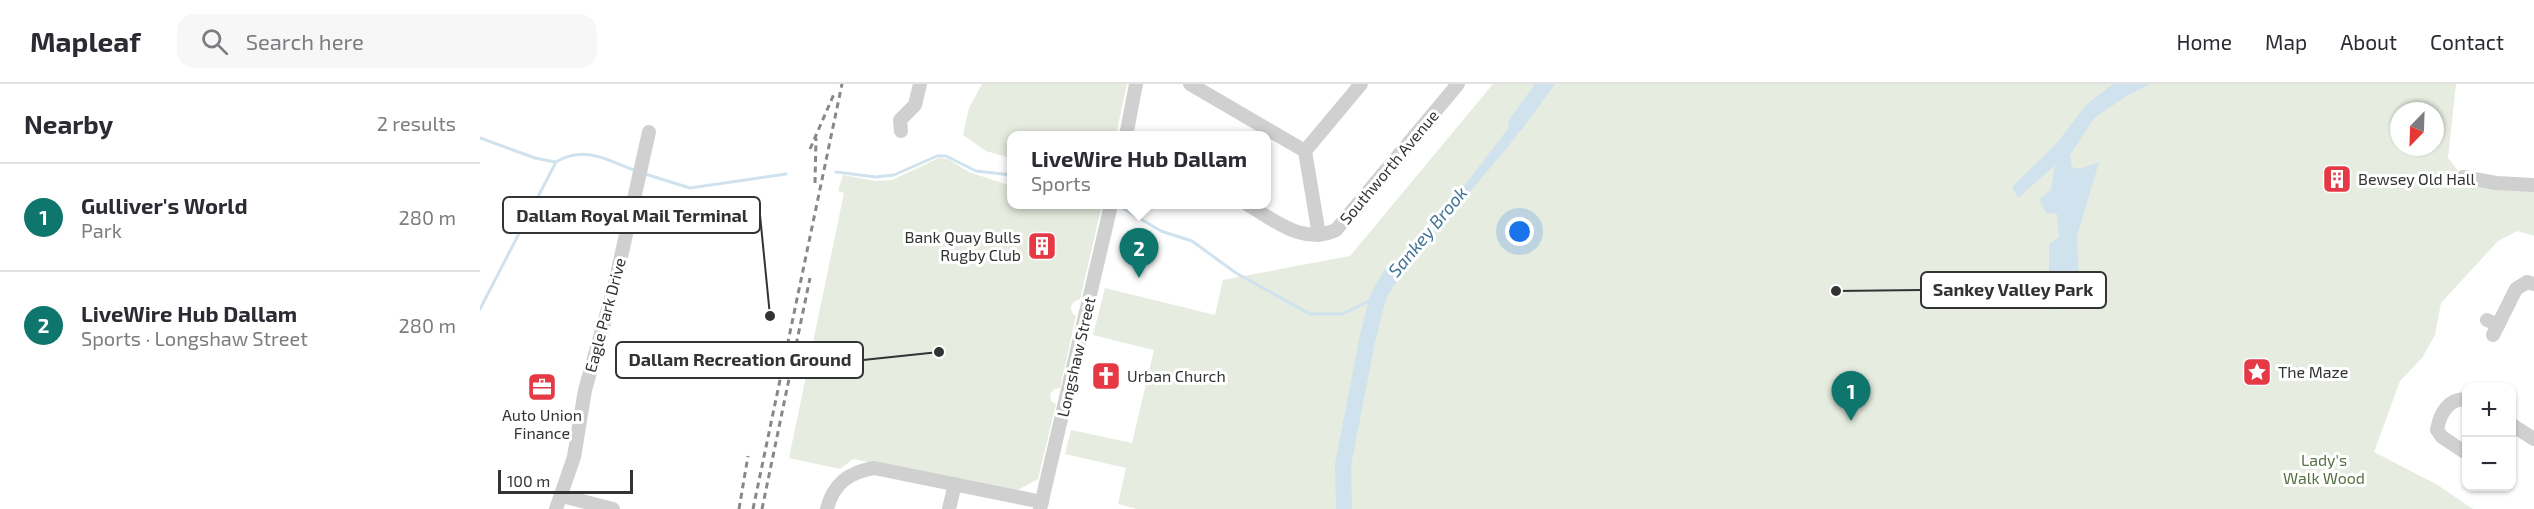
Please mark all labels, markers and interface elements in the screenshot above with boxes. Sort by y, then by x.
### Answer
search box [177,14,597,68]
text: Mapleaf [30,24,141,58]
icon: search [198,25,231,58]
text: Search here [246,28,364,54]
text: Home [2176,29,2232,54]
text: Map [2265,29,2307,54]
text: About [2340,29,2397,54]
text: Contact [2430,29,2504,54]
north arrow [2390,102,2444,156]
street label: Southworth Avenue [1335,106,1442,228]
text: Nearby [24,108,113,139]
text: 2 results [377,111,456,135]
popup [1007,131,1271,209]
text: LiveWire Hub Dallam [1031,145,1247,171]
building icon: Bewsey Old Hall [2321,163,2353,195]
place label: Bewsey Old Hall [2358,169,2475,188]
text: Sports [1031,171,1091,195]
water label: Sankey Brook [1383,182,1471,281]
text: Gulliver's World [81,192,248,218]
callout: Dallam Royal Mail Terminal [503,197,760,233]
text: Dallam Royal Mail Terminal [516,204,748,226]
text: 1 [39,205,48,229]
text: 280 m [399,205,456,229]
your location [1505,217,1534,246]
text: Park [81,218,122,242]
place label: Bank Quay Bulls Rugby Club [904,227,1021,264]
pin: 2 [1120,228,1158,278]
building icon: Bank Quay Bulls Rugby Club [1026,230,1058,262]
street label: Eagle Park Drive [580,256,629,374]
callout: Sankey Valley Park [1921,272,2106,308]
text: Sankey Valley Park [1933,278,2093,300]
street label: Longshaw Street [1052,295,1099,419]
text: LiveWire Hub Dallam [81,300,297,326]
text: 2 [38,313,49,337]
text: 280 m [399,313,456,337]
text: Sports · Longshaw Street [81,326,308,350]
callout: Dallam Recreation Ground [616,342,863,378]
text: Dallam Recreation Ground [629,348,851,370]
place icon: The Maze [2241,356,2273,388]
church icon: Urban Church [1090,360,1122,392]
place label: The Maze [2278,362,2348,381]
place label: Urban Church [1127,366,1226,385]
office icon: Auto Union Finance [526,371,558,403]
pin: 1 [1832,372,1870,421]
map controls [2462,383,2516,491]
button: + [2462,383,2516,437]
place label: Auto Union Finance [502,405,582,442]
button: − [2462,437,2516,491]
park label: Lady's Walk Wood [2283,450,2365,487]
scale bar [498,467,633,494]
text: 100 m [507,471,550,490]

